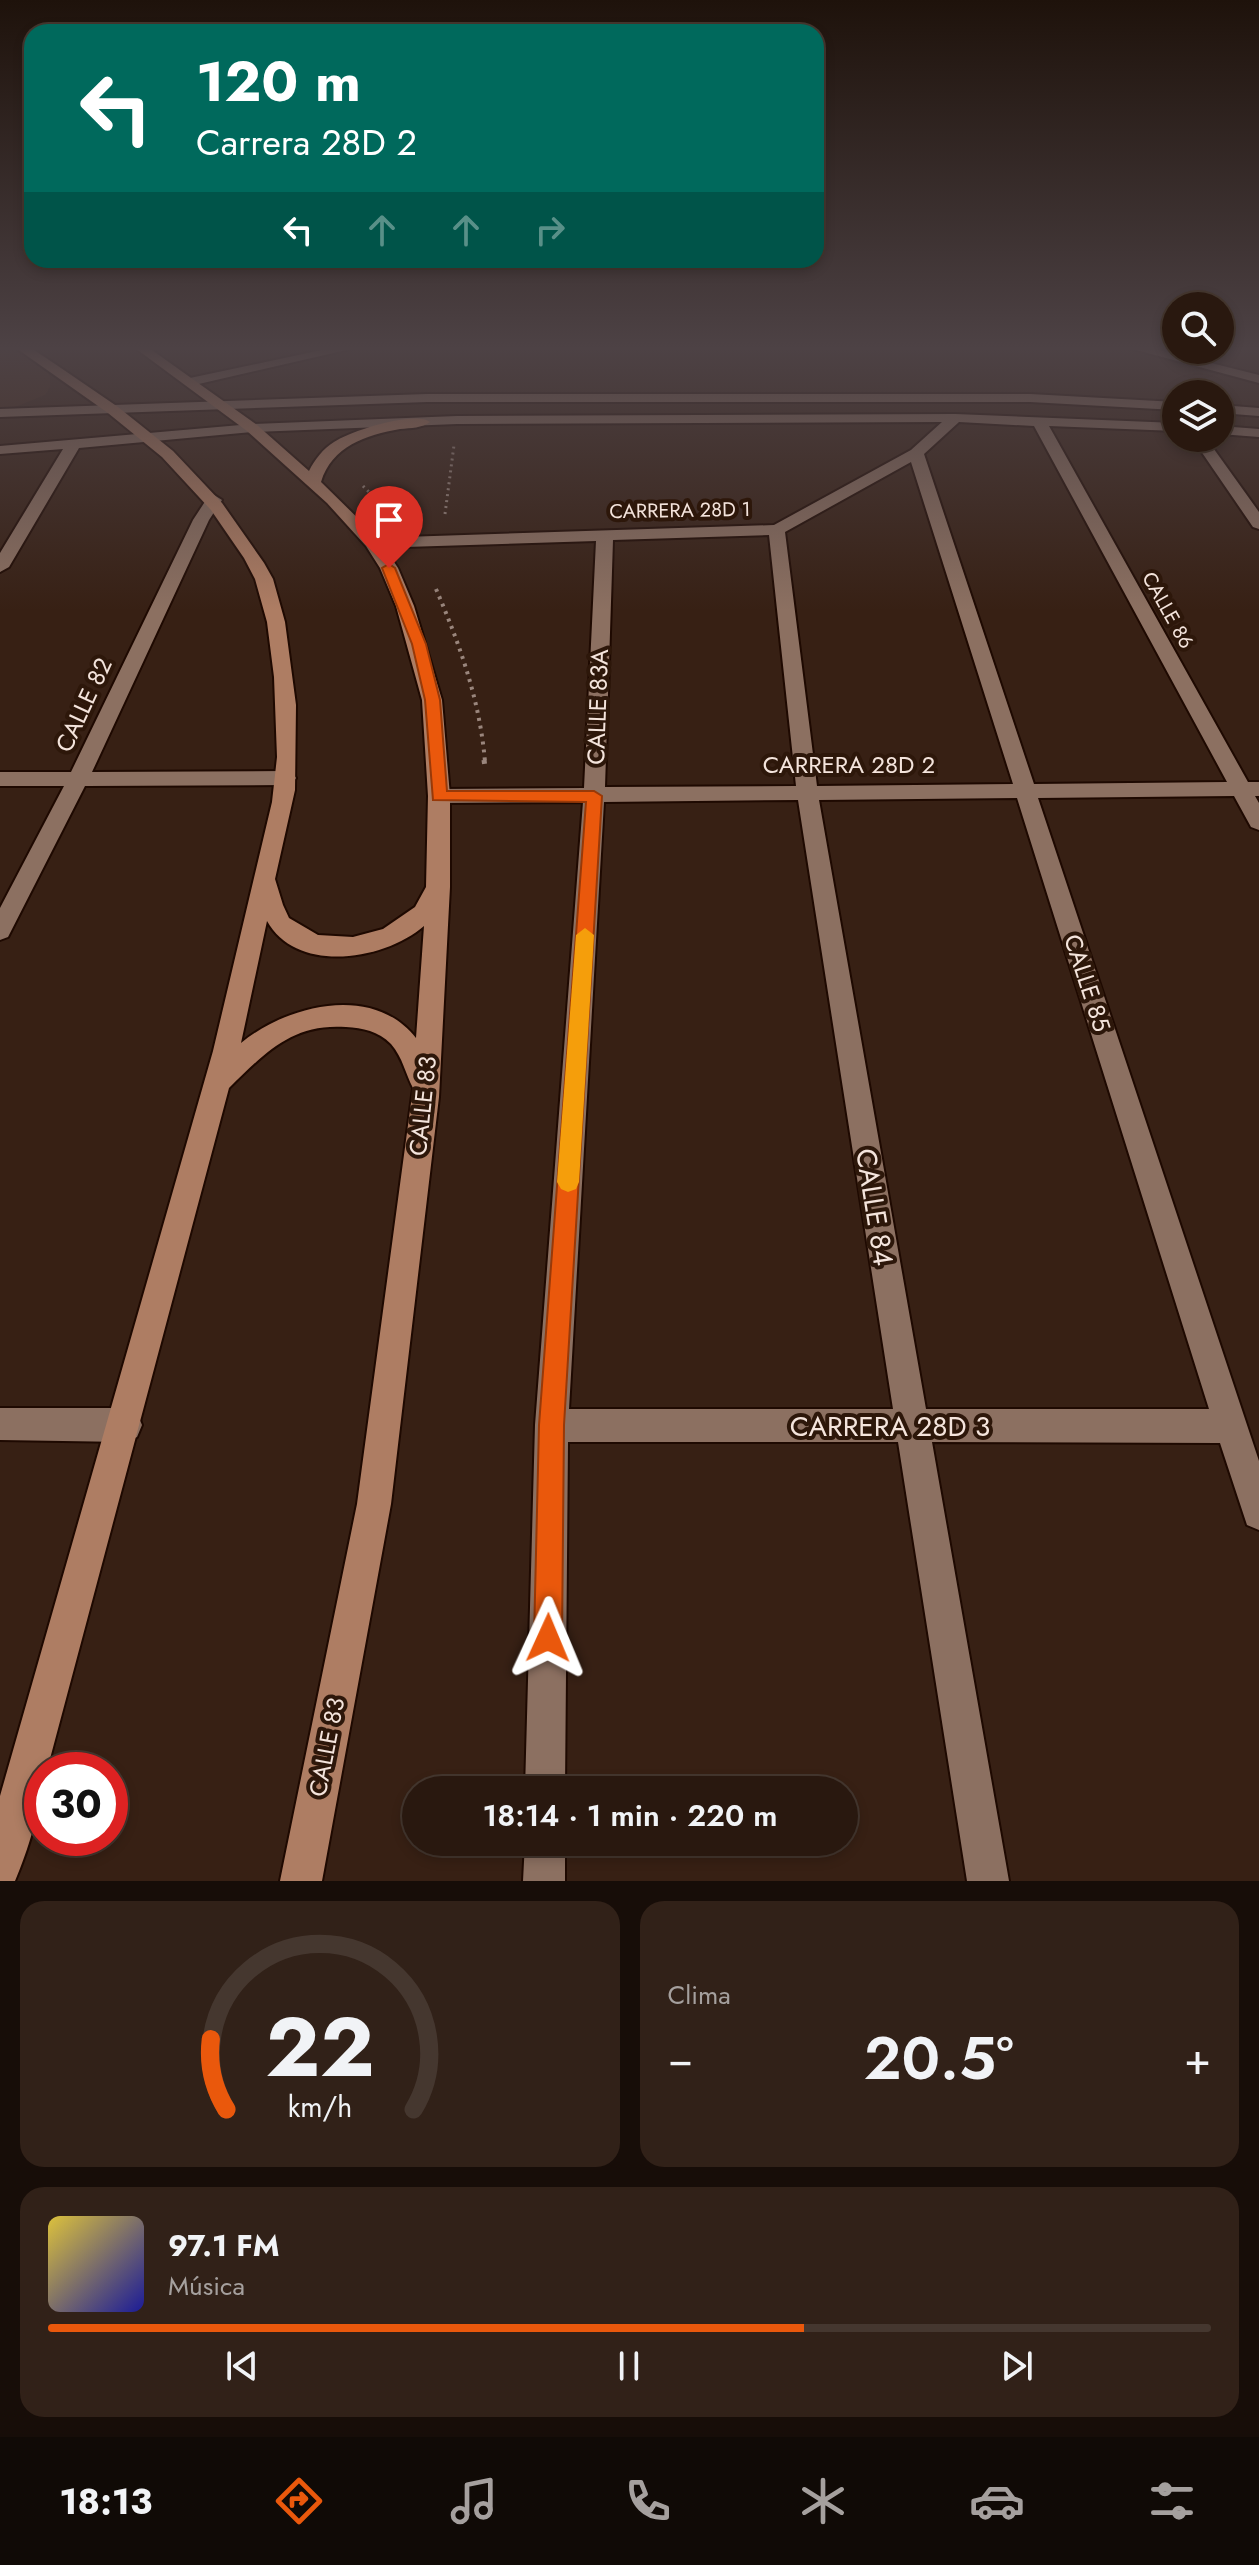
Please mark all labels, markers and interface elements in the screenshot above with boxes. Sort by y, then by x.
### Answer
text: 120 m [196,41,361,122]
icon: left [64,56,168,160]
text: Carrera 28D 2 [196,116,417,168]
icon: left [276,208,320,252]
icon: ahead [360,208,404,252]
icon: ahead [444,208,488,252]
icon: right [528,208,572,252]
map controls [1162,292,1234,452]
button: search [1162,292,1234,364]
button: layers [1162,380,1234,452]
pin [355,486,423,568]
street label: CARRERA 28D 1 [609,495,751,526]
icon: arrive [367,498,411,542]
street label: CALLE 86 [1135,566,1201,654]
street label: CALLE 83A [578,648,617,765]
street label: CALLE 82 [46,652,121,758]
street label: CARRERA 28D 2 [763,747,935,782]
street label: CALLE 85 [1055,930,1120,1036]
street label: CALLE 83 [400,1054,445,1158]
street label: CALLE 84 [845,1146,904,1268]
street label: CARRERA 28D 3 [790,1406,990,1447]
position arrow [506,1596,590,1680]
street label: CALLE 83 [300,1694,353,1799]
speed limit sign: 30 [24,1752,128,1856]
text: 18:14 · 1 min · 220 m [483,1794,777,1837]
text: Clima [668,1976,731,2014]
text: 22 [265,1987,374,2107]
text: 20.5° [864,2015,1014,2102]
text: − [668,2027,693,2091]
text: + [1184,2027,1211,2091]
text: km/h [287,2086,352,2128]
text: 97.1 FM [168,2224,280,2267]
text: Música [168,2267,245,2305]
icon: previous [220,2344,264,2388]
icon: pause [607,2344,651,2388]
icon: next [995,2344,1039,2388]
icon: directions [271,2473,327,2529]
icon: music [446,2473,502,2529]
icon: phone [620,2473,676,2529]
icon: climate [795,2473,851,2529]
icon: car [969,2473,1025,2529]
icon: filters [1144,2473,1200,2529]
text: 18:13 [59,2475,152,2527]

